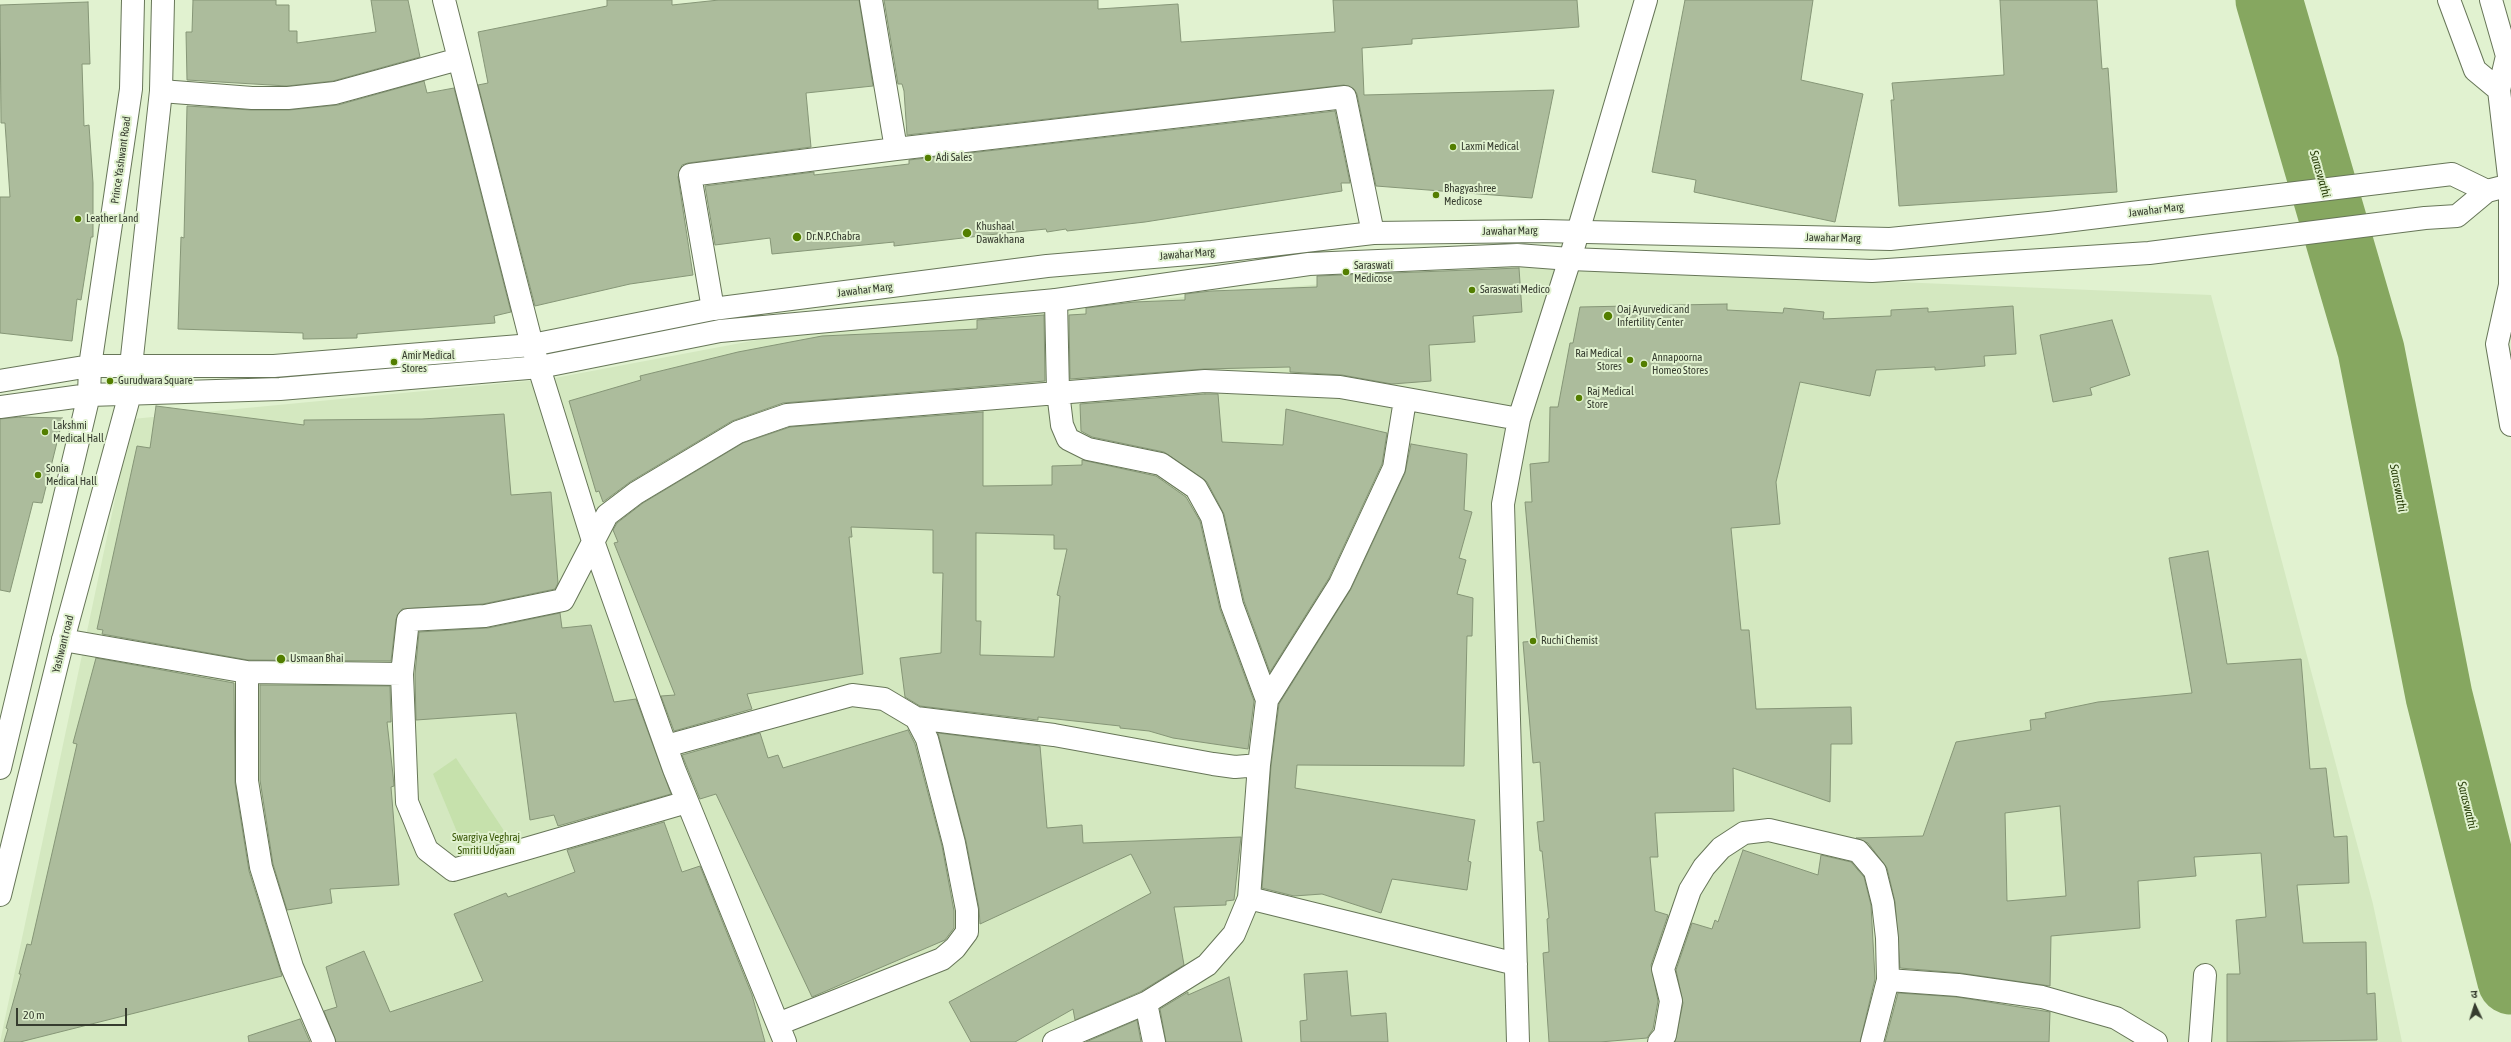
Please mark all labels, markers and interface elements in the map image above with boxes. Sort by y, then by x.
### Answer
street label: Prince Yashwant Road [108,115,134,205]
place label: Laxmi Medical [1461,140,1519,154]
marker: Laxmi Medical [1448,142,1458,152]
water label: Saraswathi [2306,149,2334,199]
place label: Adi Sales [936,151,972,165]
marker: Adi Sales [923,153,933,163]
place label: Bhagyashree Medicose [1444,182,1496,208]
marker: Bhagyashree Medicose [1431,190,1441,200]
street label: Jawahar Marg [2128,200,2184,220]
place label: Leather Land [86,212,139,226]
marker: Leather Land [73,214,83,224]
place label: Khushaal Dawakhana [976,220,1025,246]
street label: Jawahar Marg [1482,224,1538,238]
marker: Khushaal Dawakhana [961,227,973,239]
place label: Dr.N.P.Chabra [806,230,860,244]
marker: Dr.N.P.Chabra [791,231,803,243]
street label: Jawahar Marg [1805,231,1861,245]
street label: Jawahar Marg [1159,245,1215,263]
place label: Saraswati Medicose [1354,259,1393,285]
marker: Saraswati Medicose [1341,267,1351,277]
street label: Jawahar Marg [837,280,893,300]
place label: Saraswati Medico [1480,283,1550,297]
marker: Saraswati Medico [1467,285,1477,295]
place label: Oaj Ayurvedic and Infertility Center [1617,303,1689,329]
marker: Oaj Ayurvedic and Infertility Center [1602,310,1614,322]
place label: Rai Medical Stores [1575,347,1622,373]
place label: Amir Medical Stores [402,349,455,375]
place label: Annapoorna Homeo Stores [1652,351,1708,377]
marker: Rai Medical Stores [1625,355,1635,365]
marker: Amir Medical Stores [389,357,399,367]
marker: Annapoorna Homeo Stores [1639,359,1649,369]
place label: Gurudwara Square [118,374,193,388]
marker: Gurudwara Square [105,376,115,386]
place label: Raj Medical Store [1587,385,1634,411]
marker: Raj Medical Store [1574,393,1584,403]
place label: Lakshmi Medical Hall [53,419,104,445]
marker: Lakshmi Medical Hall [40,427,50,437]
place label: Sonia Medical Hall [46,462,97,488]
water label: Saraswathi [2386,463,2410,513]
marker: Sonia Medical Hall [33,470,43,480]
street label: Yashwant road [49,614,77,674]
place label: Ruchi Chemist [1541,634,1598,648]
marker: Ruchi Chemist [1528,636,1538,646]
place label: Usmaan Bhai [290,652,344,666]
marker: Usmaan Bhai [275,653,287,665]
water label: Saraswathi [2454,780,2480,830]
park label: Swargiya Veghraj Smriti Udyaan [452,831,520,857]
north arrow [2455,986,2495,1026]
text: उ [2471,988,2478,1000]
scale bar [18,1000,129,1026]
text: 20 m [23,1008,45,1022]

